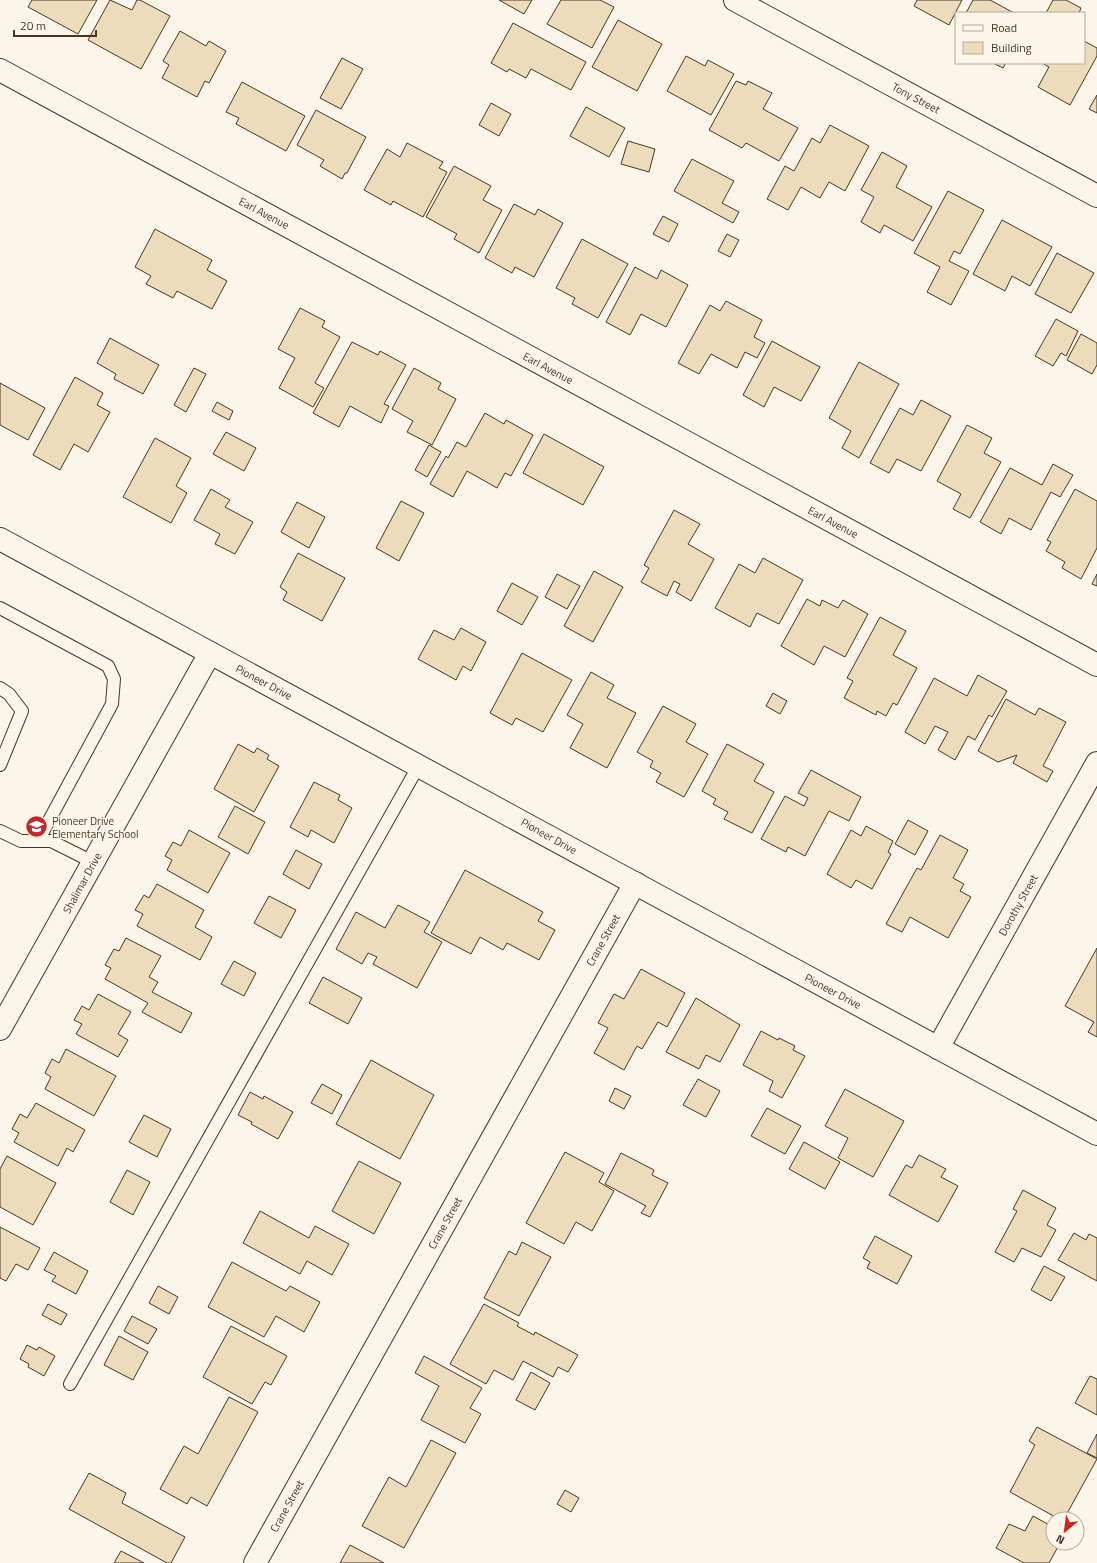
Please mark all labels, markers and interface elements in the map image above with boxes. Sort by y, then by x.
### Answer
scale bar [14,12,96,38]
legend [955,12,1085,64]
text: 20 m [20,16,46,35]
text: Road [991,18,1017,37]
text: Building [991,38,1032,57]
street label: Tony Street [889,79,943,117]
street label: Earl Avenue [236,193,292,233]
street label: Earl Avenue [520,348,576,388]
street label: Earl Avenue [805,502,861,542]
street label: Pioneer Drive [233,660,296,704]
place label: Pioneer Drive Elementary School [52,813,139,842]
school or university icon: Pioneer Drive Elementary School [23,814,49,840]
street label: Pioneer Drive [518,814,580,858]
street label: Shalimar Drive [59,849,106,916]
street label: Dorothy Street [994,871,1042,939]
street label: Crane Street [582,911,624,969]
street label: Pioneer Drive [802,969,865,1013]
street label: Crane Street [424,1194,466,1252]
street label: Crane Street [266,1477,308,1535]
north arrow [1045,1511,1085,1551]
text: N [1053,1531,1067,1549]

